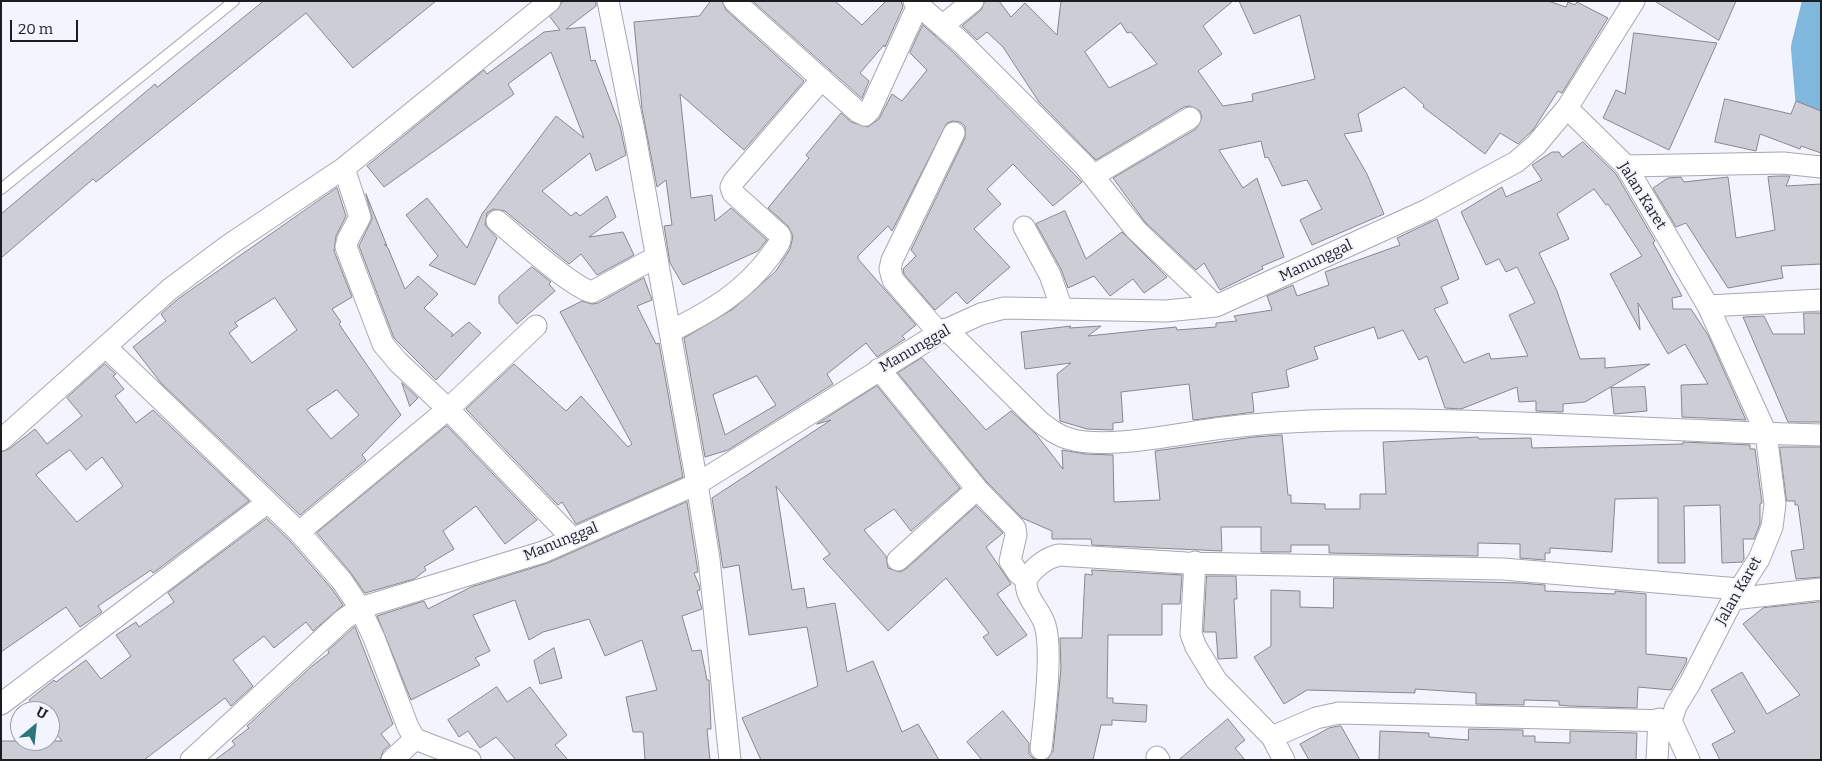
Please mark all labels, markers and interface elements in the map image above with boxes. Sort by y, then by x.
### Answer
scale bar [12,10,80,42]
text: 20 m [18,20,53,38]
street label: Jalan Karet [1614,159,1670,233]
street label: Manunggal [1276,236,1356,286]
street label: Manunggal [876,321,954,377]
street label: Manunggal [521,519,601,565]
street label: Jalan Karet [1712,554,1766,628]
north arrow [10,701,60,751]
text: U [33,703,50,723]

